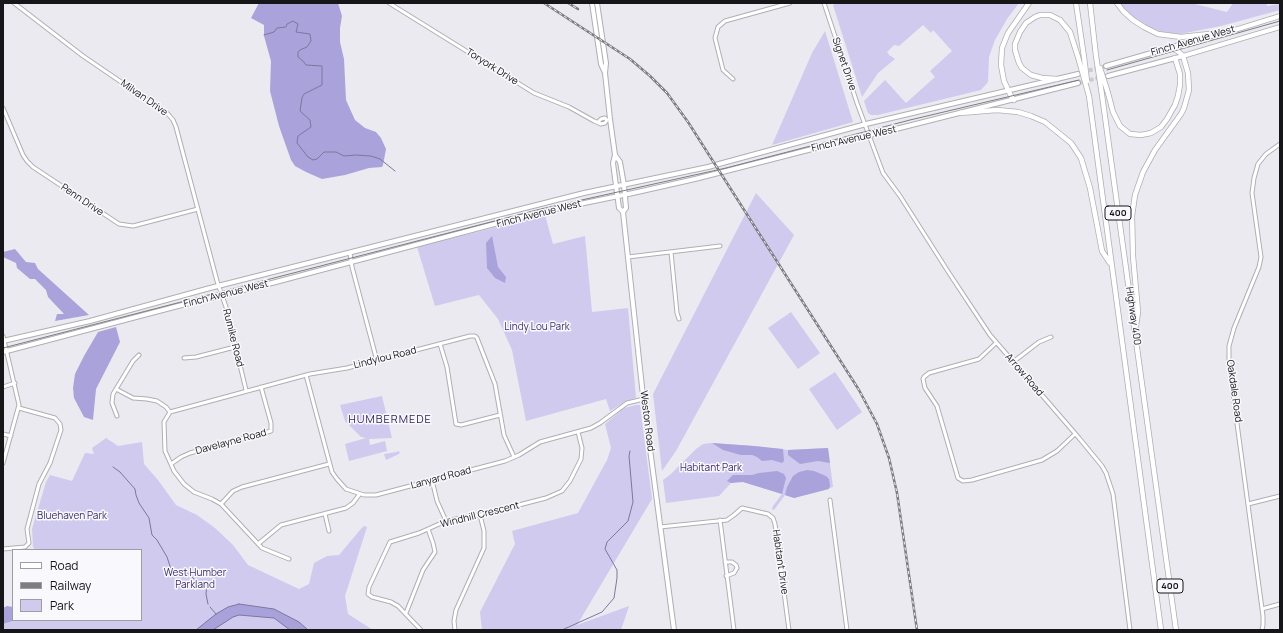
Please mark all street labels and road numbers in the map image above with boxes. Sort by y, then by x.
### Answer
street label: Finch Avenue West [1150,23,1236,59]
street label: Signet Drive [829,36,859,92]
street label: Toryork Drive [464,46,520,88]
street label: Milvan Drive [118,77,170,119]
street label: Finch Avenue West [810,123,898,155]
street label: Penn Drive [58,181,106,219]
street label: Finch Avenue West [495,198,583,230]
road number: 400 [1105,206,1131,220]
street label: Finch Avenue West [182,278,270,310]
street label: Highway 400 [1123,286,1143,346]
street label: Rumike Road [220,308,246,368]
street label: Lindylou Road [352,344,418,372]
street label: Arrow Road [1002,351,1046,399]
street label: Oakdale Road [1224,359,1244,423]
street label: Weston Road [637,390,657,452]
street label: Davelayne Road [194,427,268,457]
street label: Lanyard Road [409,464,473,492]
street label: Windhill Crescent [439,499,521,531]
street label: Habitant Drive [769,529,791,595]
road number: 400 [1157,579,1183,593]

